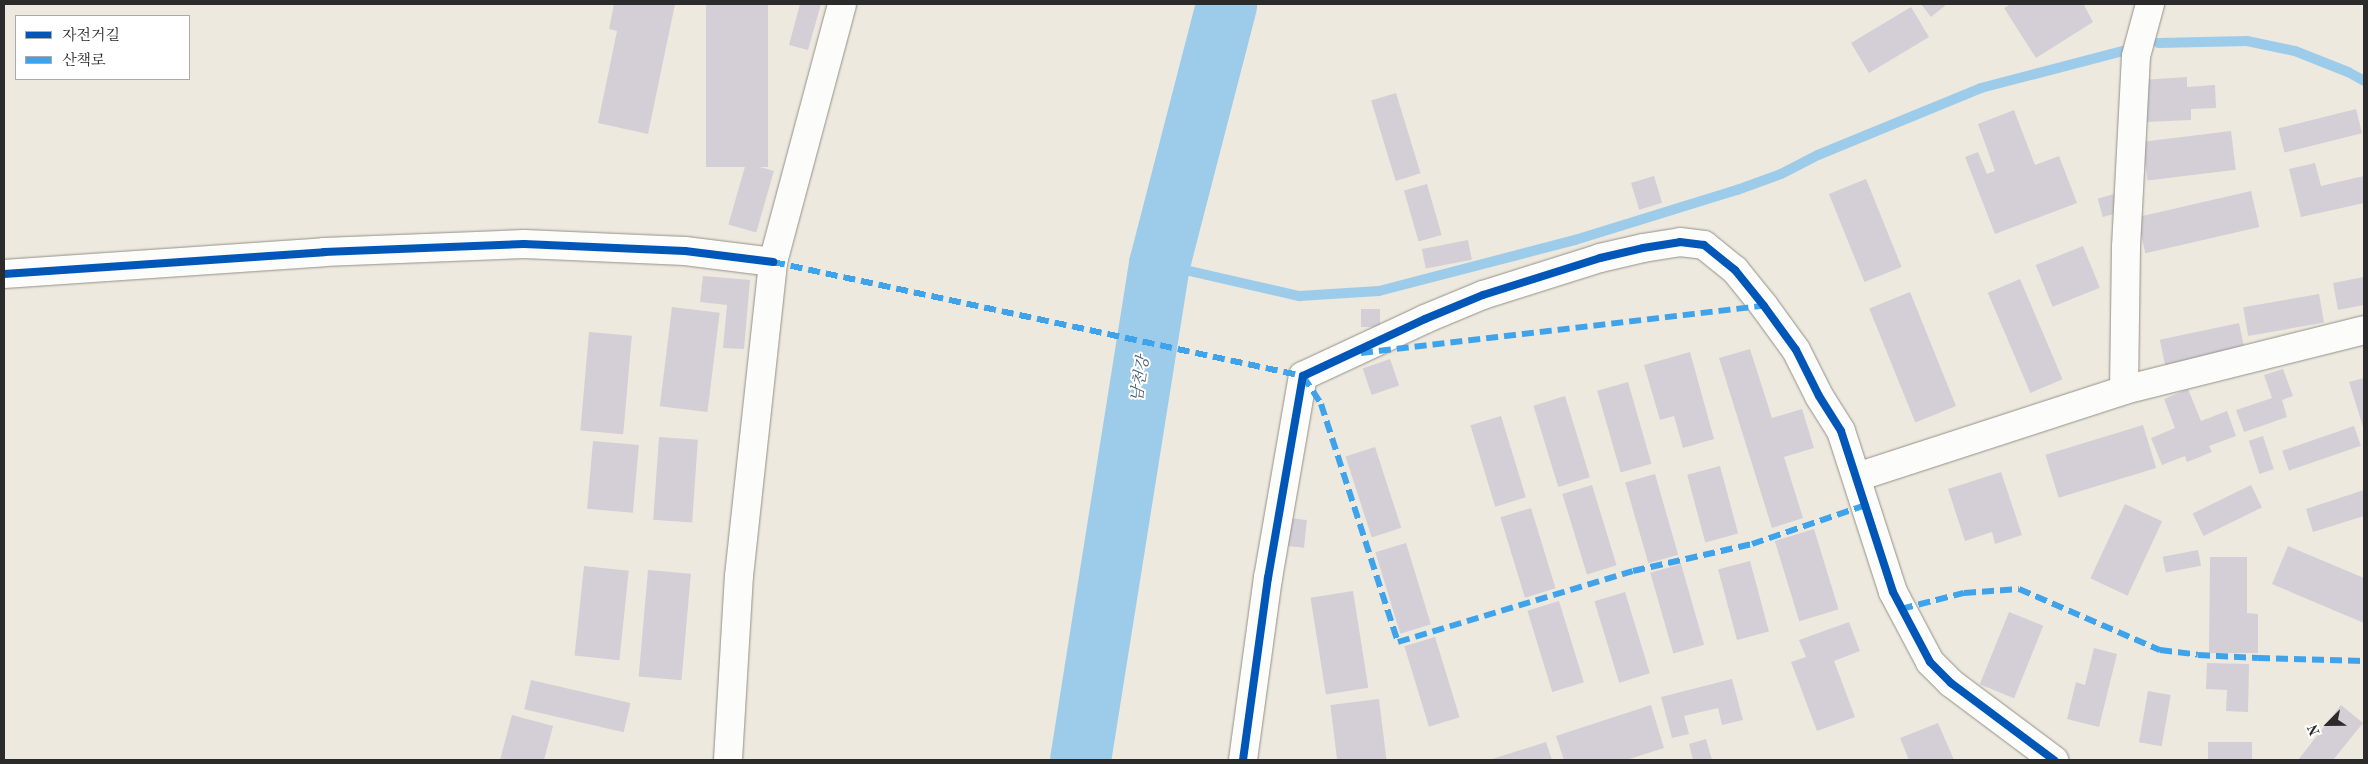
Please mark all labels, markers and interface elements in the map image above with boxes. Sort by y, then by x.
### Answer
legend [15,15,190,80]
text: 자전거길 [62,29,120,44]
text: 산책로 [62,54,105,69]
water label: 남천강 [1128,355,1154,403]
north arrow [2303,699,2353,749]
text: N [2306,722,2323,738]

